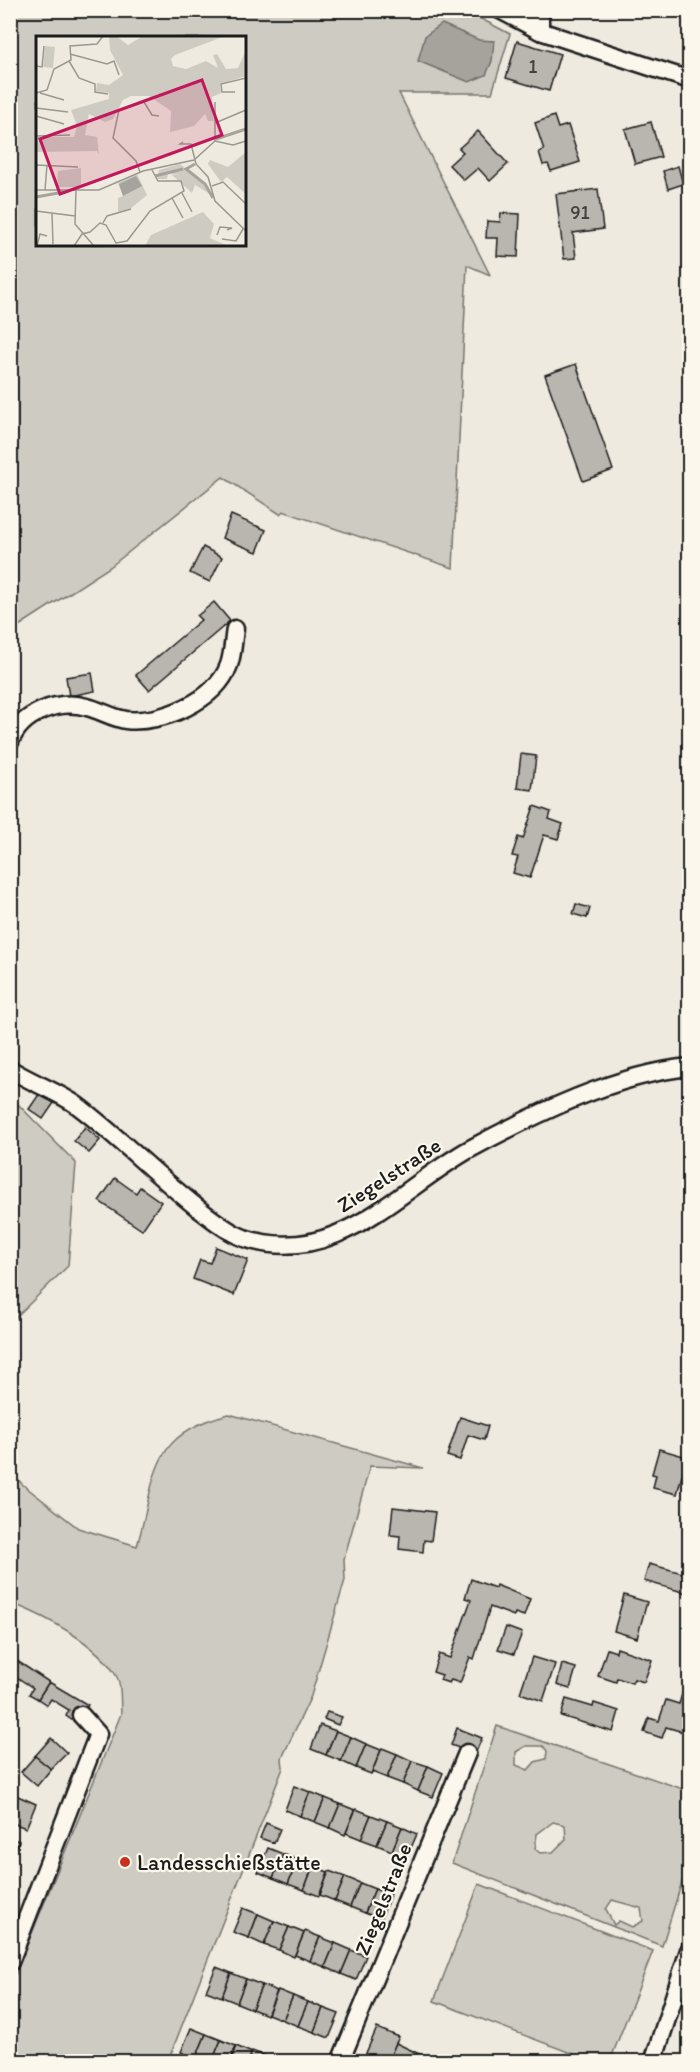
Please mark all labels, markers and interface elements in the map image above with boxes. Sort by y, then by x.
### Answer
inset map [36,36,246,246]
house number: 1 [528,54,538,78]
house number: 91 [570,200,590,224]
street label: Ziegelstraße [332,1131,446,1219]
street label: Ziegelstraße [348,1839,418,1959]
place label: Landesschießstätte [137,1849,321,1876]
marker: Landesschießstätte [118,1855,132,1869]

